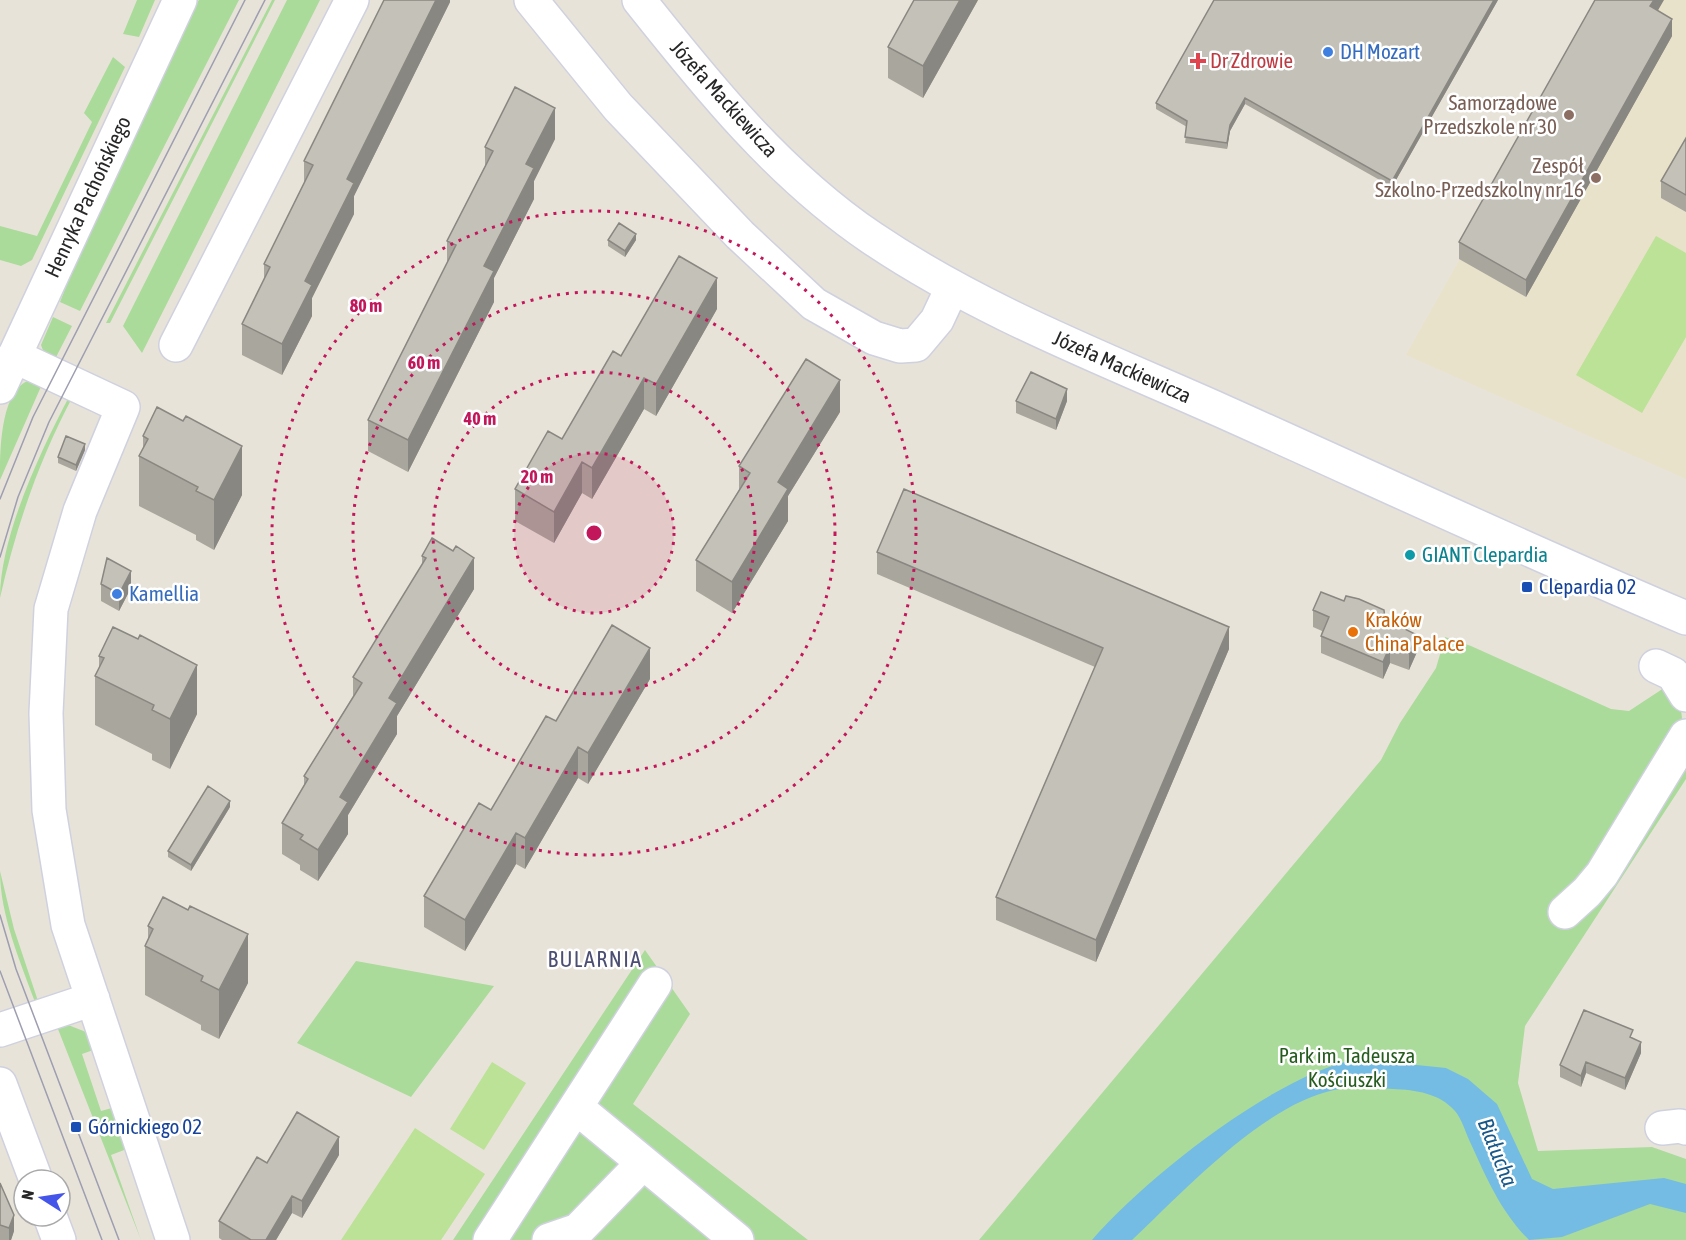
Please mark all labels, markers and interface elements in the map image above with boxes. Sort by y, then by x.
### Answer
street label: Józefa Mackiewicza [666,35,783,162]
place label: DH Mozart [1340,39,1420,63]
marker: DH Mozart [1321,45,1335,59]
place label: Dr Zdrowie [1210,48,1293,72]
marker: Dr Zdrowie [1191,54,1205,68]
place label: Samorządowe Przedszkole nr 30 [1423,90,1557,138]
marker: Samorządowe Przedszkole nr 30 [1562,108,1576,122]
street label: Henryka Pachońskiego [39,112,135,281]
place label: Zespół Szkolno-Przedszkolny nr 16 [1375,153,1584,201]
marker: Zespół Szkolno-Przedszkolny nr 16 [1589,171,1603,185]
text: 80 m [350,295,382,316]
street label: Józefa Mackiewicza [1050,325,1195,407]
text: 60 m [408,352,440,373]
text: 40 m [463,408,496,429]
text: 20 m [521,466,553,487]
centre of rings [584,523,604,543]
place label: GIANT Clepardia [1422,542,1548,566]
marker: GIANT Clepardia [1403,548,1417,562]
place label: Clepardia 02 [1539,574,1636,598]
marker: Clepardia 02 [1520,580,1534,594]
place label: Kamellia [129,581,199,605]
marker: Kamellia [110,587,124,601]
place label: Kraków China Palace [1365,607,1465,655]
marker: Kraków China Palace [1346,625,1360,639]
district label: BULARNIA [547,946,643,972]
park label: Park im. Tadeusza Kościuszki [1279,1043,1415,1091]
place label: Górnickiego 02 [88,1114,202,1138]
water label: Białucha [1473,1114,1523,1190]
marker: Górnickiego 02 [69,1120,83,1134]
north arrow [12,1168,72,1228]
text: N [18,1188,37,1201]

